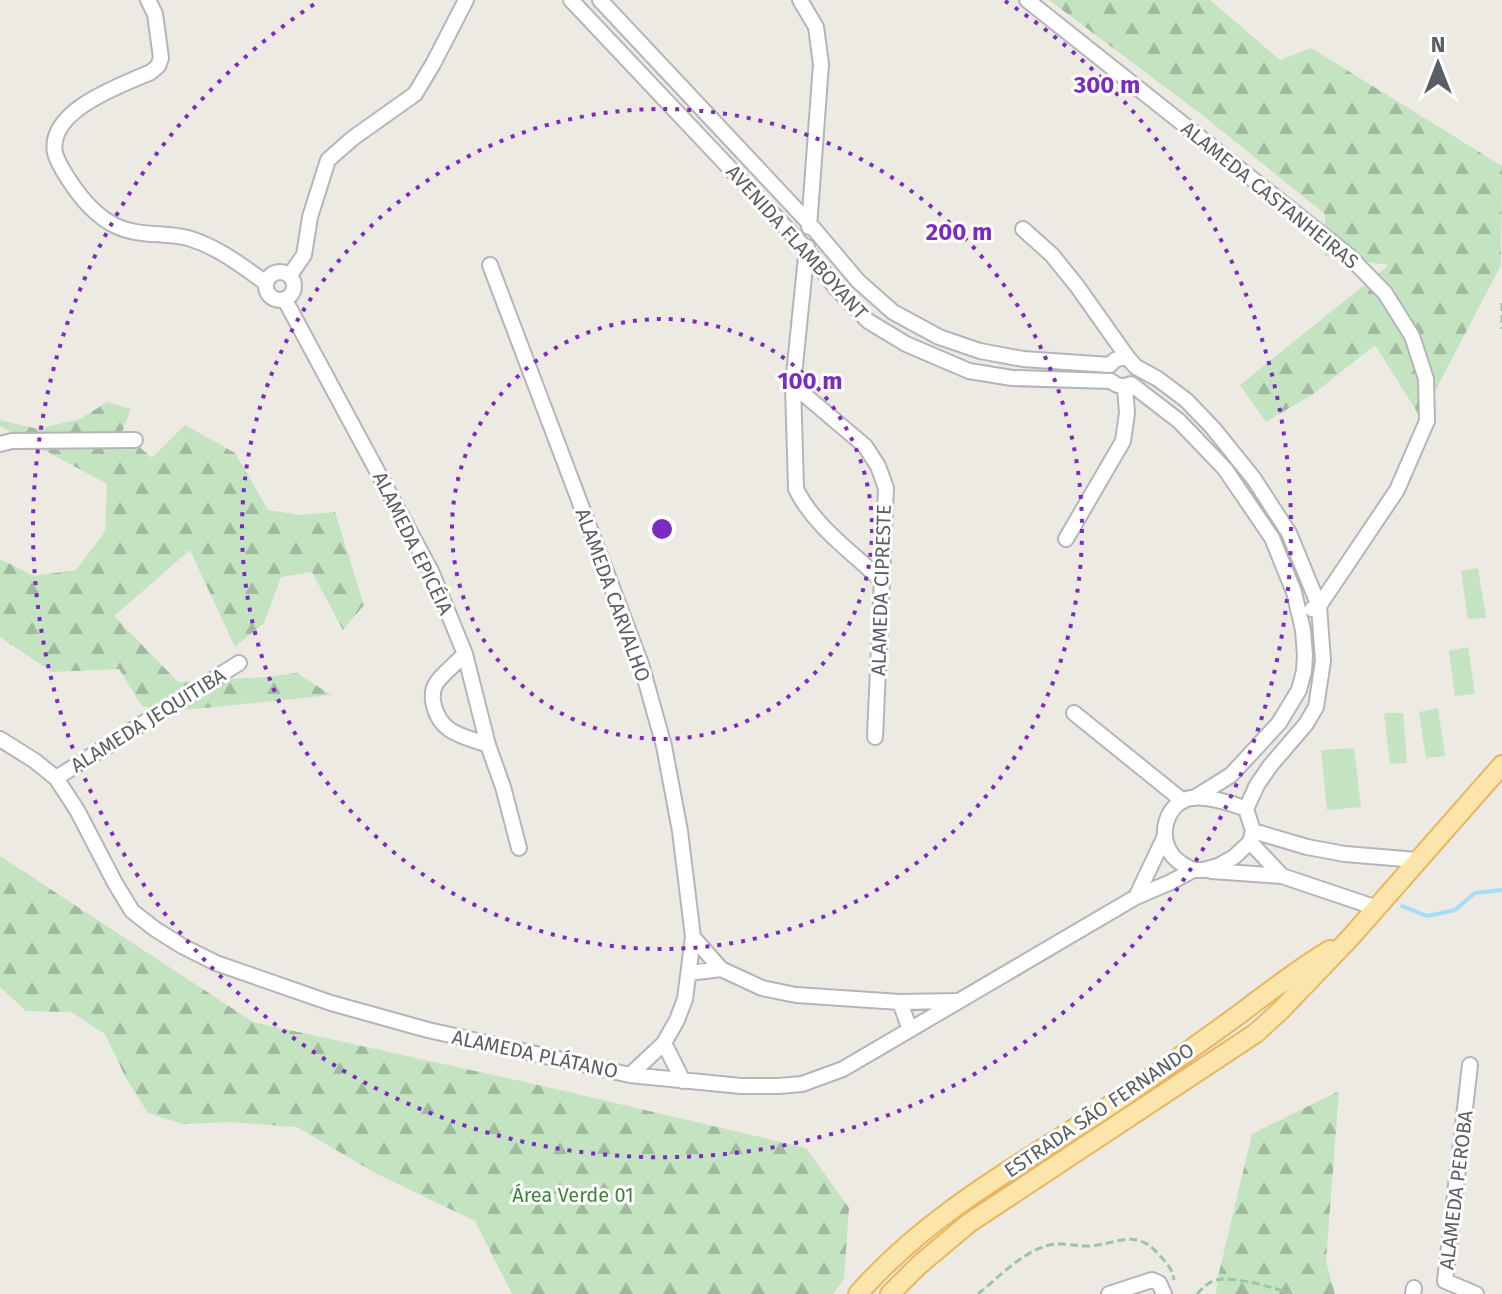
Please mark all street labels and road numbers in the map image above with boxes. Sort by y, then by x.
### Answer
street label: ALAMEDA CASTANHEIRAS [1177,116,1363,274]
street label: AVENIDA FLAMBOYANT [721,160,873,325]
street label: ALAMEDA EPICÉIA [368,468,458,619]
street label: ALAMEDA CIPRESTE [866,504,896,676]
street label: ALAMEDA CARVALHO [570,505,656,685]
street label: ALAMEDA JEQUITIBA [66,662,230,777]
street label: ALAMEDA PLÁTANO [450,1025,620,1083]
street label: ESTRADA SÃO FERNANDO [1000,1038,1198,1182]
street label: ALAMEDA PEROBA [1434,1109,1478,1271]

